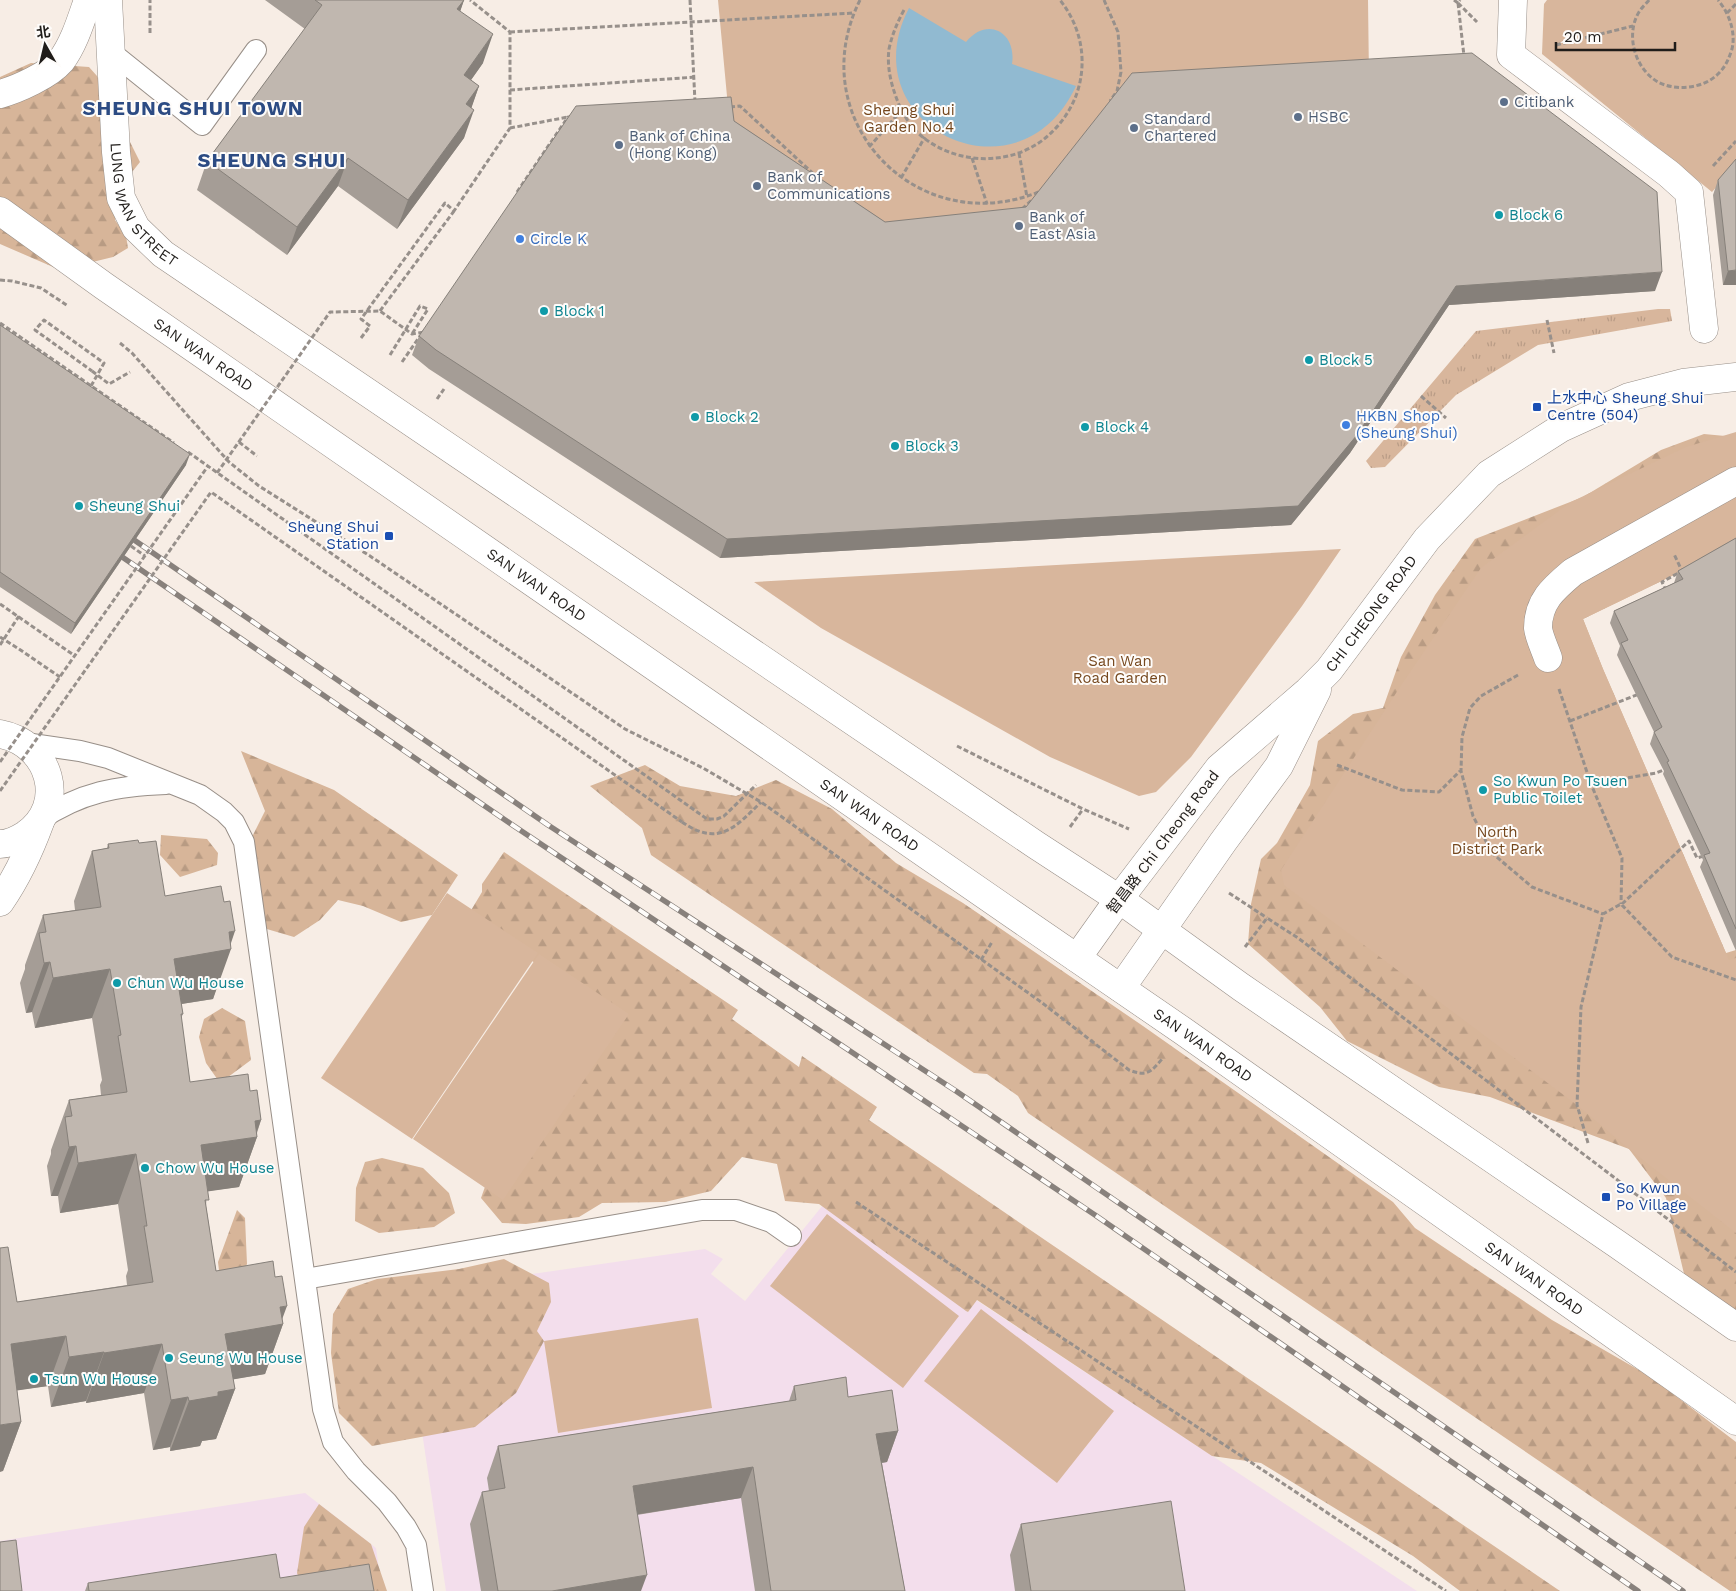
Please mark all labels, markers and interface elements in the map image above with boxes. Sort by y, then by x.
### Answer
north arrow [20,20,70,70]
scale bar [1556,20,1675,52]
text: 北 [35,23,51,41]
text: 20 m [1564,28,1602,46]
place label: Citibank [1514,93,1575,111]
district label: SHEUNG SHUI TOWN [83,96,303,120]
marker: Citibank [1498,96,1510,108]
park label: Sheung Shui Garden No.4 [863,101,955,136]
place label: HSBC [1308,108,1349,126]
place label: Standard Chartered [1144,110,1217,145]
marker: HSBC [1292,111,1304,123]
marker: Standard Chartered [1128,122,1140,134]
place label: Bank of China (Hong Kong) [629,127,731,162]
marker: Bank of China (Hong Kong) [613,139,625,151]
street label: LUNG WAN STREET [107,142,181,270]
district label: SHEUNG SHUI [198,148,346,172]
place label: Bank of Communications [767,168,891,203]
marker: Bank of Communications [751,180,763,192]
place label: Block 6 [1509,206,1563,224]
place label: Bank of East Asia [1029,208,1096,243]
marker: Block 6 [1493,209,1505,221]
marker: Bank of East Asia [1013,220,1025,232]
place label: Circle K [530,230,587,248]
marker: Circle K [514,233,526,245]
place label: Block 1 [554,302,605,320]
marker: Block 1 [538,305,550,317]
street label: SAN WAN ROAD [150,314,256,395]
place label: Block 5 [1319,351,1373,369]
marker: Block 5 [1303,354,1315,366]
place label: 上水中心 Sheung Shui Centre (504) [1547,389,1703,424]
marker: 上水中心 Sheung Shui Centre (504) [1531,401,1543,413]
place label: HKBN Shop (Sheung Shui) [1356,407,1457,442]
place label: Block 2 [705,408,759,426]
marker: Block 2 [689,411,701,423]
place label: Block 4 [1095,418,1149,436]
marker: HKBN Shop (Sheung Shui) [1340,419,1352,431]
marker: Block 4 [1079,421,1091,433]
place label: Block 3 [905,437,959,455]
marker: Block 3 [889,440,901,452]
place label: Sheung Shui [89,497,180,515]
marker: Sheung Shui [73,500,85,512]
place label: Sheung Shui Station [288,518,379,553]
marker: Sheung Shui Station [383,530,395,542]
street label: SAN WAN ROAD [483,544,590,626]
street label: CHI CHEONG ROAD [1322,552,1421,676]
park label: San Wan Road Garden [1073,652,1167,687]
street label: 智昌路 Chi Cheong Road [1103,767,1223,917]
place label: So Kwun Po Tsuen Public Toilet [1493,772,1628,807]
street label: SAN WAN ROAD [817,775,923,856]
marker: So Kwun Po Tsuen Public Toilet [1477,784,1489,796]
park label: North District Park [1451,823,1543,858]
place label: Chun Wu House [127,974,244,992]
marker: Chun Wu House [111,977,123,989]
street label: SAN WAN ROAD [1150,1005,1256,1086]
place label: Chow Wu House [155,1159,275,1177]
marker: Chow Wu House [139,1162,151,1174]
place label: So Kwun Po Village [1616,1179,1687,1214]
marker: So Kwun Po Village [1600,1191,1612,1203]
street label: SAN WAN ROAD [1481,1238,1587,1320]
place label: Seung Wu House [179,1349,303,1367]
marker: Seung Wu House [163,1352,175,1364]
place label: Tsun Wu House [44,1370,157,1388]
marker: Tsun Wu House [28,1373,40,1385]

